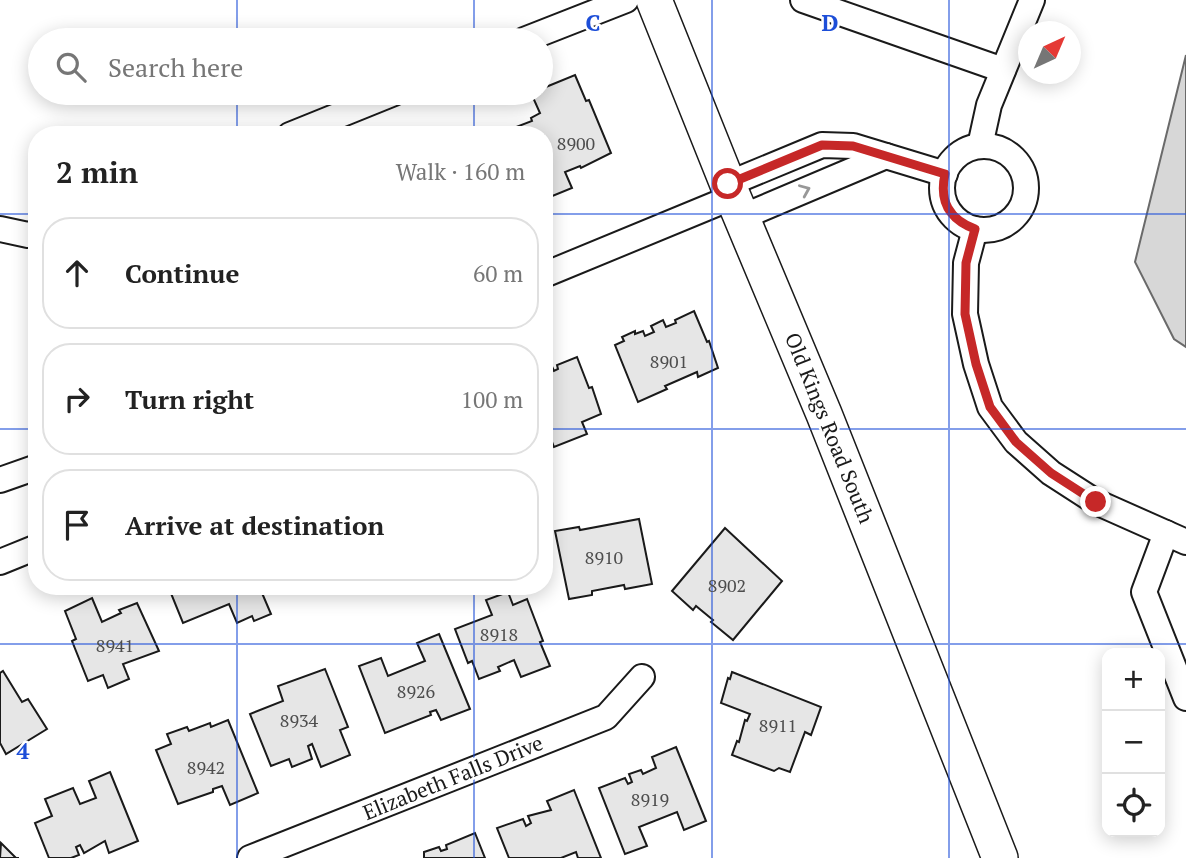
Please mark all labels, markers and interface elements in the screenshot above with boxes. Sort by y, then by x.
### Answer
text: C [586,7,601,38]
text: D [822,7,839,38]
north arrow [1018,21,1081,84]
search box [28,28,553,105]
icon: search [52,48,90,86]
text: Search here [108,50,243,84]
house number: 8900 [557,131,595,155]
text: 2 min [56,152,138,192]
text: Walk · 160 m [396,156,525,187]
route start [712,168,743,199]
one-way arrow [798,184,810,198]
icon: ahead [58,254,96,292]
text: Continue [125,256,239,290]
text: 60 m [473,258,523,289]
street label: Old Kings Road South [779,328,881,527]
house number: 8901 [650,349,688,373]
icon: right [58,380,96,418]
text: Turn right [125,382,254,416]
text: 100 m [461,384,523,415]
route end [1080,486,1111,517]
icon: arrive [58,506,96,544]
text: Arrive at destination [125,508,384,542]
house number: 8910 [585,545,623,569]
house number: 8902 [708,573,746,597]
house number: 8918 [480,622,518,646]
house number: 8941 [96,633,134,657]
map controls [1102,648,1165,837]
button: + [1102,648,1165,711]
house number: 8926 [397,679,436,703]
house number: 8934 [280,708,319,732]
button: − [1102,711,1165,774]
house number: 8911 [759,713,797,737]
street label: Elizabeth Falls Drive [358,728,547,826]
text: 4 [17,735,30,766]
house number: 8942 [187,755,225,779]
button: locate [1102,774,1165,837]
house number: 8919 [631,787,669,811]

